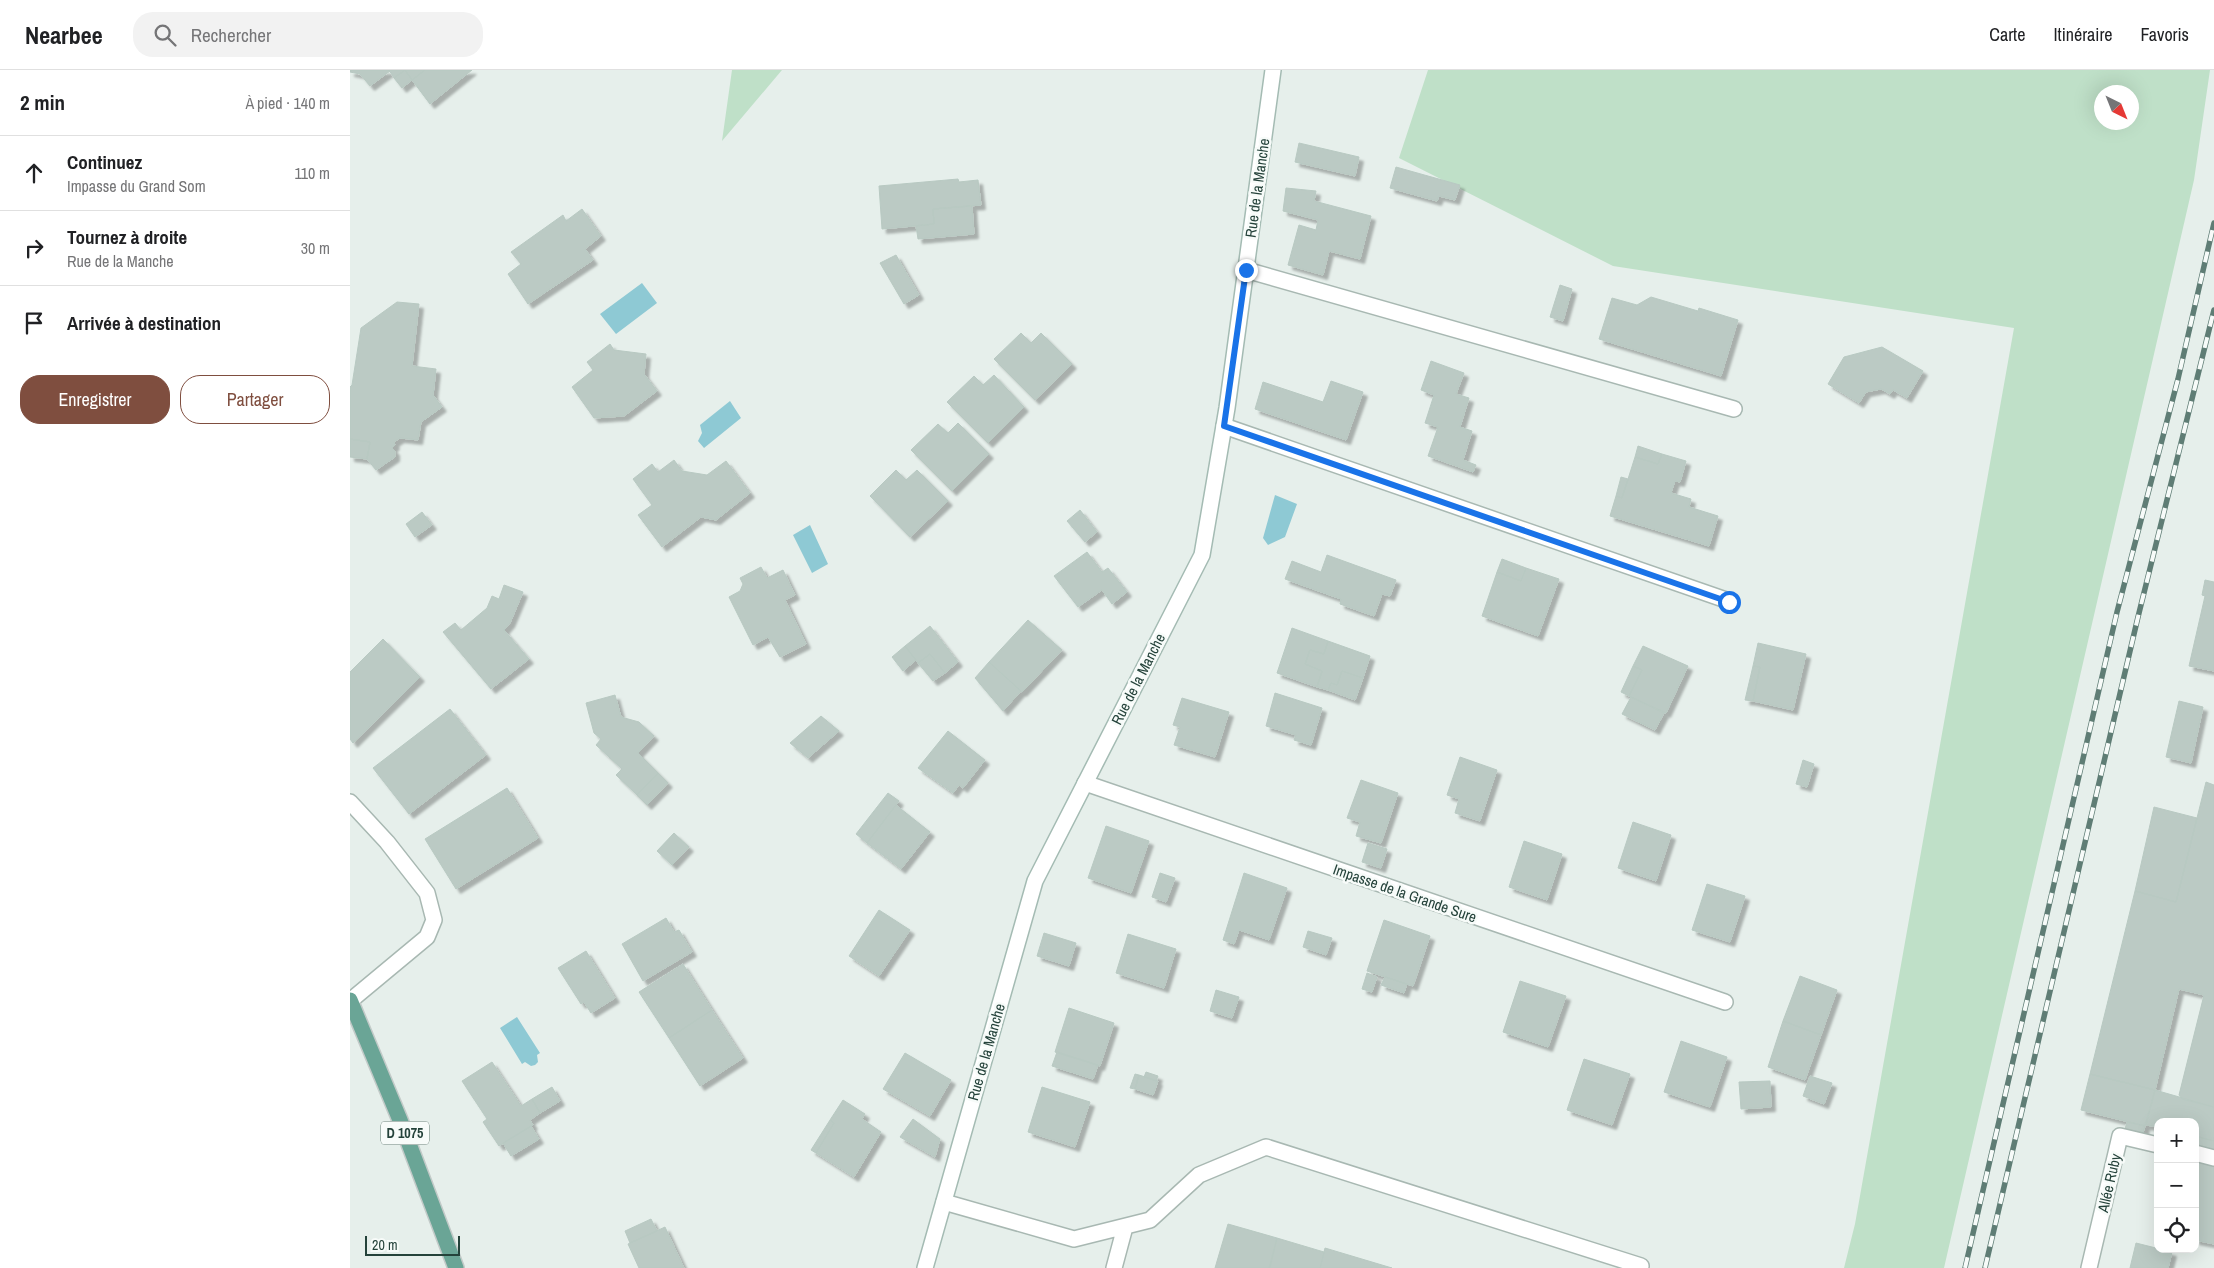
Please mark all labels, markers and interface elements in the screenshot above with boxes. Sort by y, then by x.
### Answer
search box [133,12,483,57]
text: Nearbee [25,19,103,51]
icon: search [151,21,179,49]
text: Rechercher [191,22,271,48]
text: Carte [1989,22,2025,47]
text: Itinéraire [2053,22,2113,47]
text: Favoris [2141,22,2189,47]
north arrow [2094,85,2139,130]
text: 2 min [20,88,65,117]
text: À pied · 140 m [245,92,330,114]
street label: Rue de la Manche [1240,137,1274,239]
text: Continuez [67,149,142,175]
icon: ahead [20,159,48,187]
text: 110 m [294,162,330,184]
text: Impasse du Grand Som [67,175,206,197]
text: Tournez à droite [67,224,187,250]
icon: right [20,234,48,262]
text: 30 m [301,237,330,259]
text: Rue de la Manche [67,250,173,272]
route end [1235,259,1258,282]
icon: arrive [20,309,48,337]
text: Arrivée à destination [67,310,221,336]
button: Enregistrer [20,375,170,424]
button: Partager [180,375,330,424]
route start [1718,591,1741,614]
street label: Rue de la Manche [1106,630,1170,728]
street label: Impasse de la Grande Sure [1330,859,1480,927]
street label: Rue de la Manche [962,1001,1010,1103]
map controls [2154,1118,2199,1253]
button: + [2154,1118,2199,1163]
road number: D 1075 [381,1122,429,1144]
street label: Allée Ruby [2092,1151,2126,1215]
button: − [2154,1163,2199,1208]
button: locate [2154,1208,2199,1253]
scale bar [365,1233,460,1256]
text: 20 m [372,1236,398,1254]

